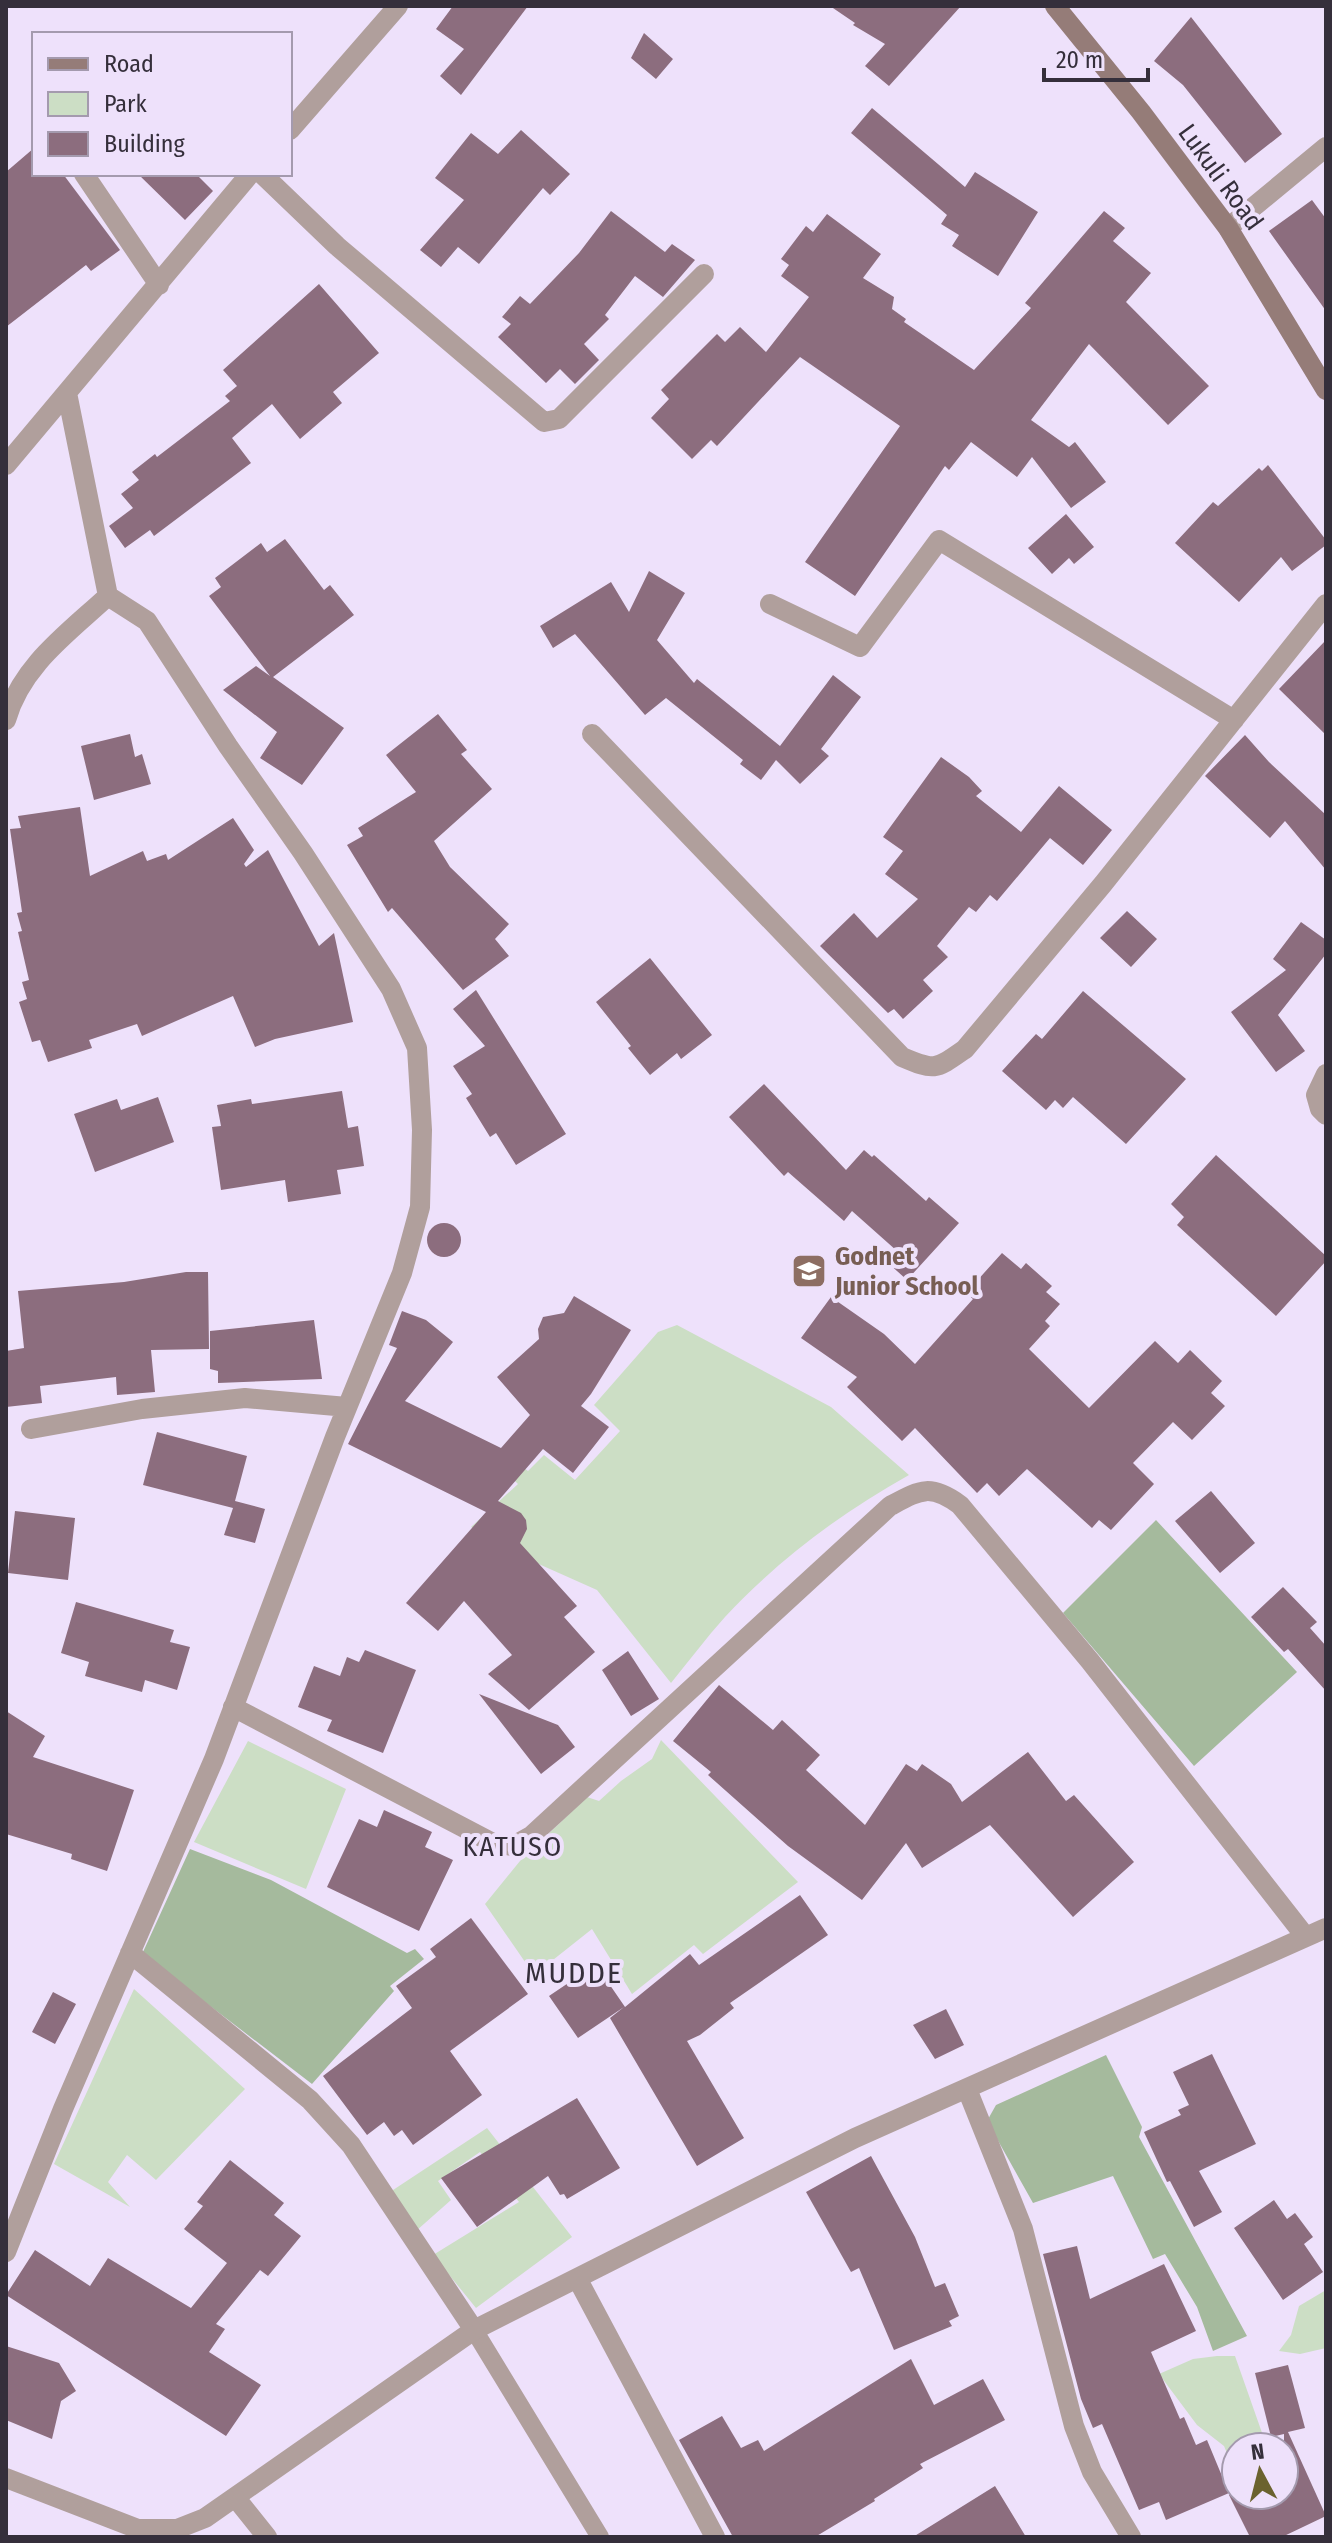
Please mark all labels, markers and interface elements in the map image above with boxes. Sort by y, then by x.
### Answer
legend [32,32,292,176]
scale bar [1044,32,1148,82]
text: 20 m [1056,46,1103,74]
text: Road [104,50,154,78]
text: Park [104,90,147,118]
street label: Lukuli Road [1172,118,1269,236]
text: Building [104,130,186,158]
place label: Godnet Junior School [834,1241,979,1302]
school or university icon: Godnet Junior School [790,1252,828,1290]
district label: KATUSO [463,1830,563,1863]
district label: MUDDE [525,1955,623,1991]
north arrow [1220,2431,1300,2511]
text: N [1249,2437,1266,2466]

